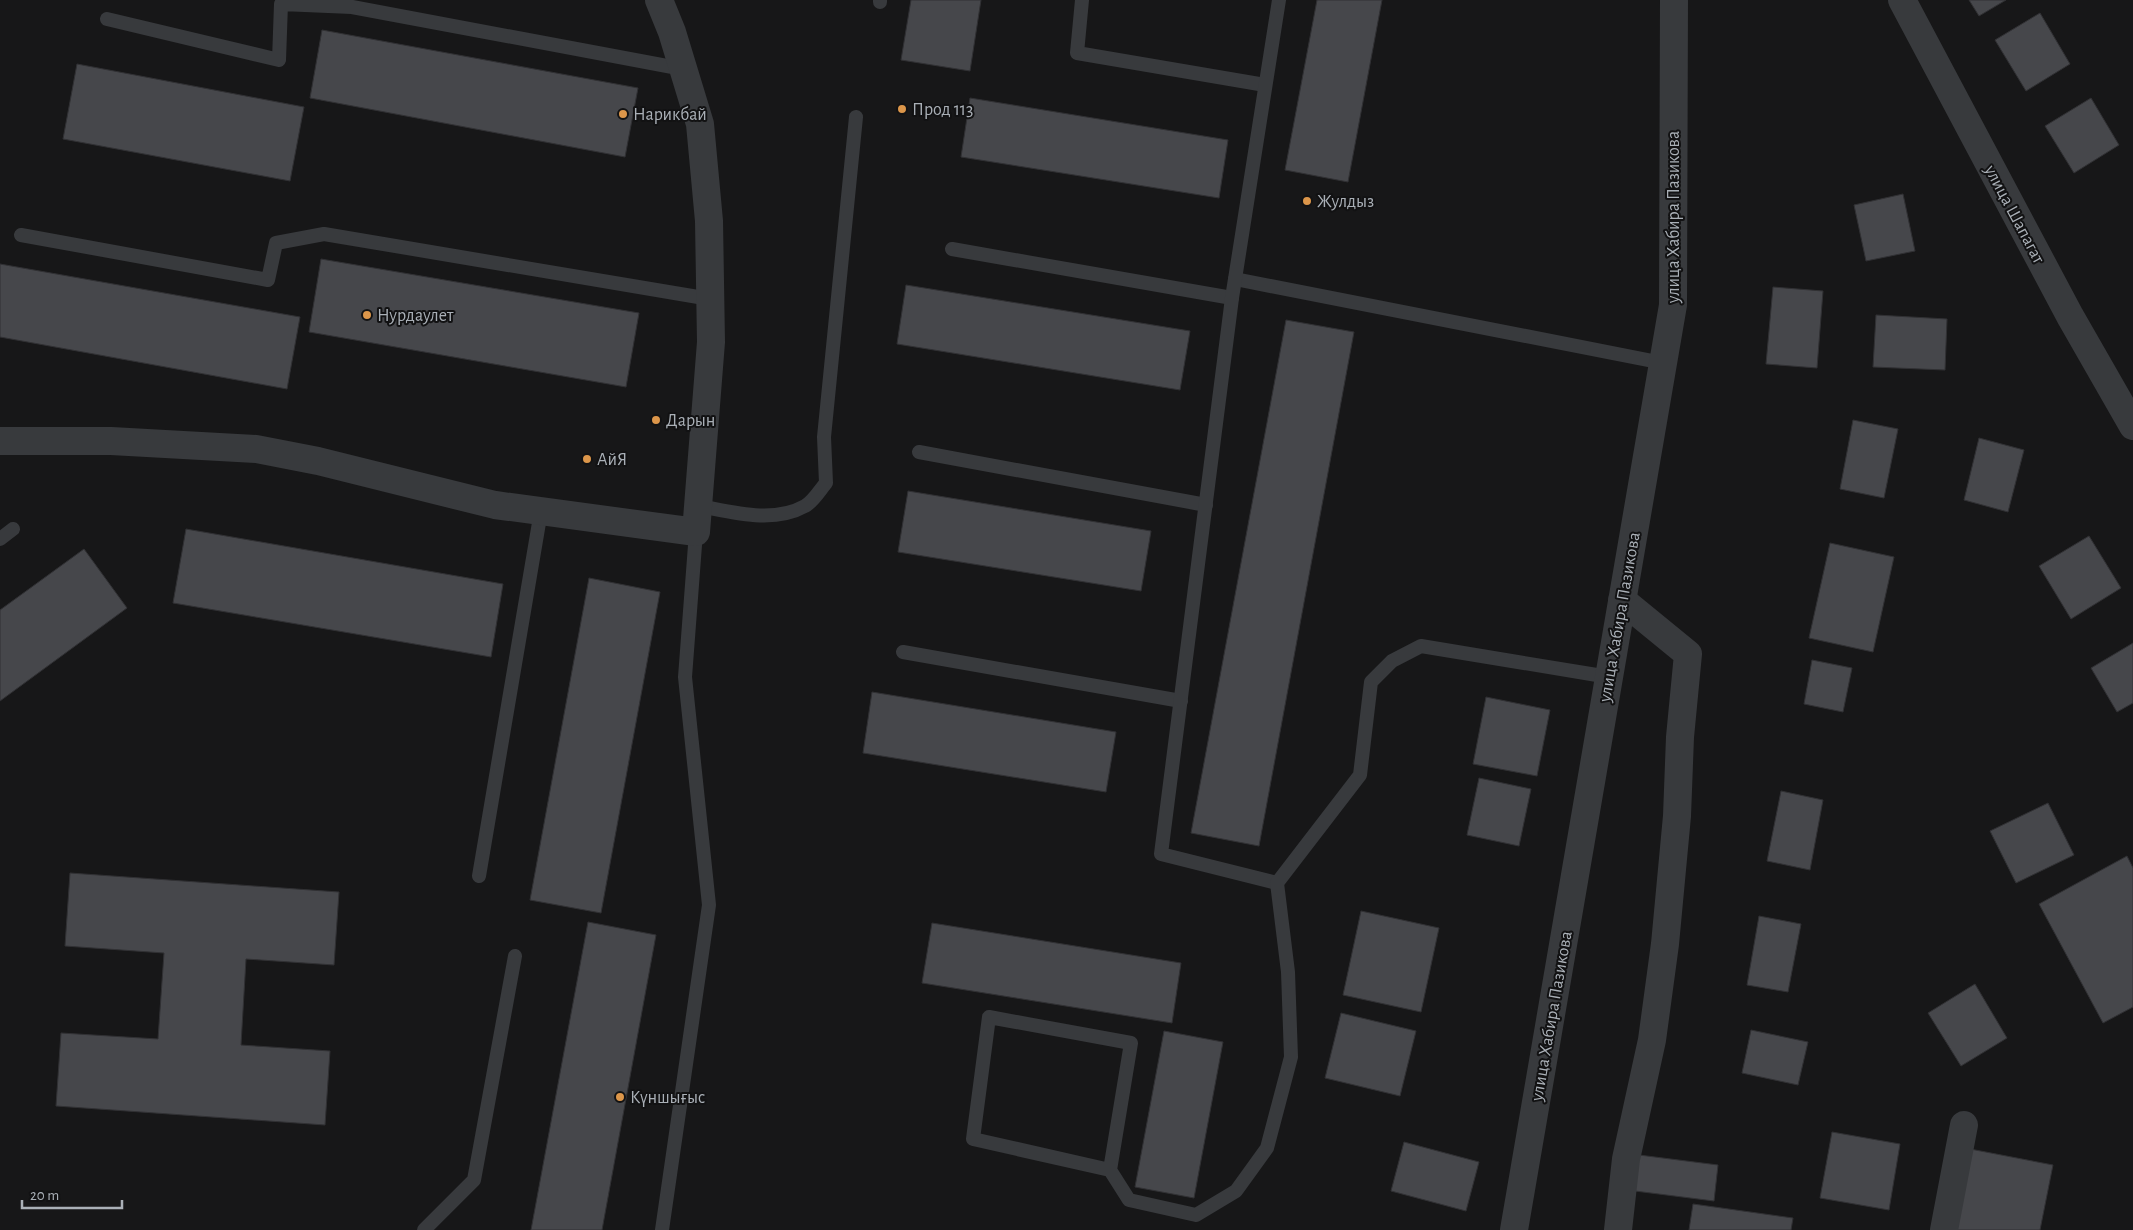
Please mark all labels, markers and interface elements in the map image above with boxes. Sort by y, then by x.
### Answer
place label: Прод 113 [912,101,973,119]
marker: Прод 113 [896,103,908,115]
place label: Нарикбай [633,105,707,124]
marker: Нарикбай [617,108,629,120]
street label: улица Хабира Пазикова [1664,131,1683,304]
street label: улица Шапагат [1980,162,2048,267]
place label: Жулдыз [1317,193,1374,211]
marker: Жулдыз [1301,195,1313,207]
place label: Нурдаулет [377,307,454,325]
marker: Нурдаулет [361,309,373,321]
place label: Дарын [666,412,715,430]
marker: Дарын [650,414,662,426]
place label: АйЯ [597,451,627,469]
marker: АйЯ [581,453,593,465]
street label: улица Хабира Пазикова [1595,531,1644,705]
street label: улица Хабира Пазикова [1527,930,1576,1104]
place label: Күншығыс [630,1089,705,1107]
marker: Күншығыс [614,1091,626,1103]
scale bar [22,1178,122,1210]
text: 20 m [30,1188,59,1203]

